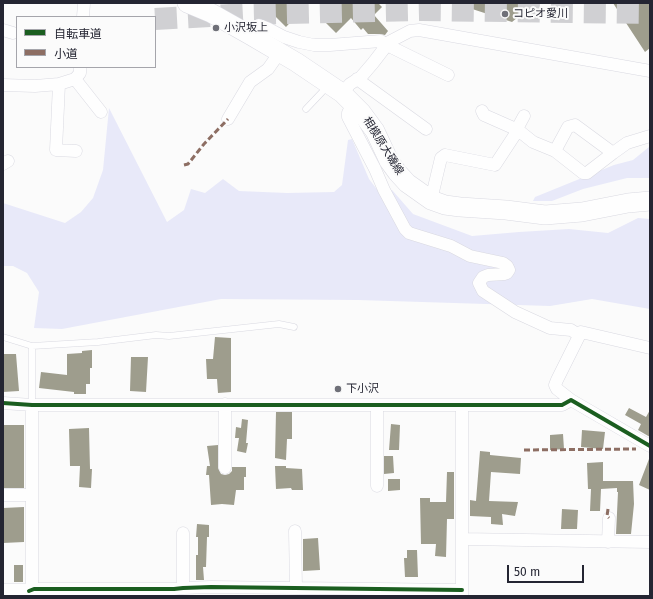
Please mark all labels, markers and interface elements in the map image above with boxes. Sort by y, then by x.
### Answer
place label: コピオ愛川 [513,7,568,21]
marker: コピオ愛川 [500,9,510,19]
legend [16,16,156,68]
place label: 小沢坂上 [224,21,268,35]
marker: 小沢坂上 [211,23,221,33]
text: 自転車道 [54,27,102,41]
text: 小道 [54,47,78,61]
street label: 相模原大磯線 [360,115,406,177]
place label: 下小沢 [346,382,379,396]
marker: 下小沢 [333,384,343,394]
scale bar [509,557,586,583]
text: 50 m [514,565,540,579]

